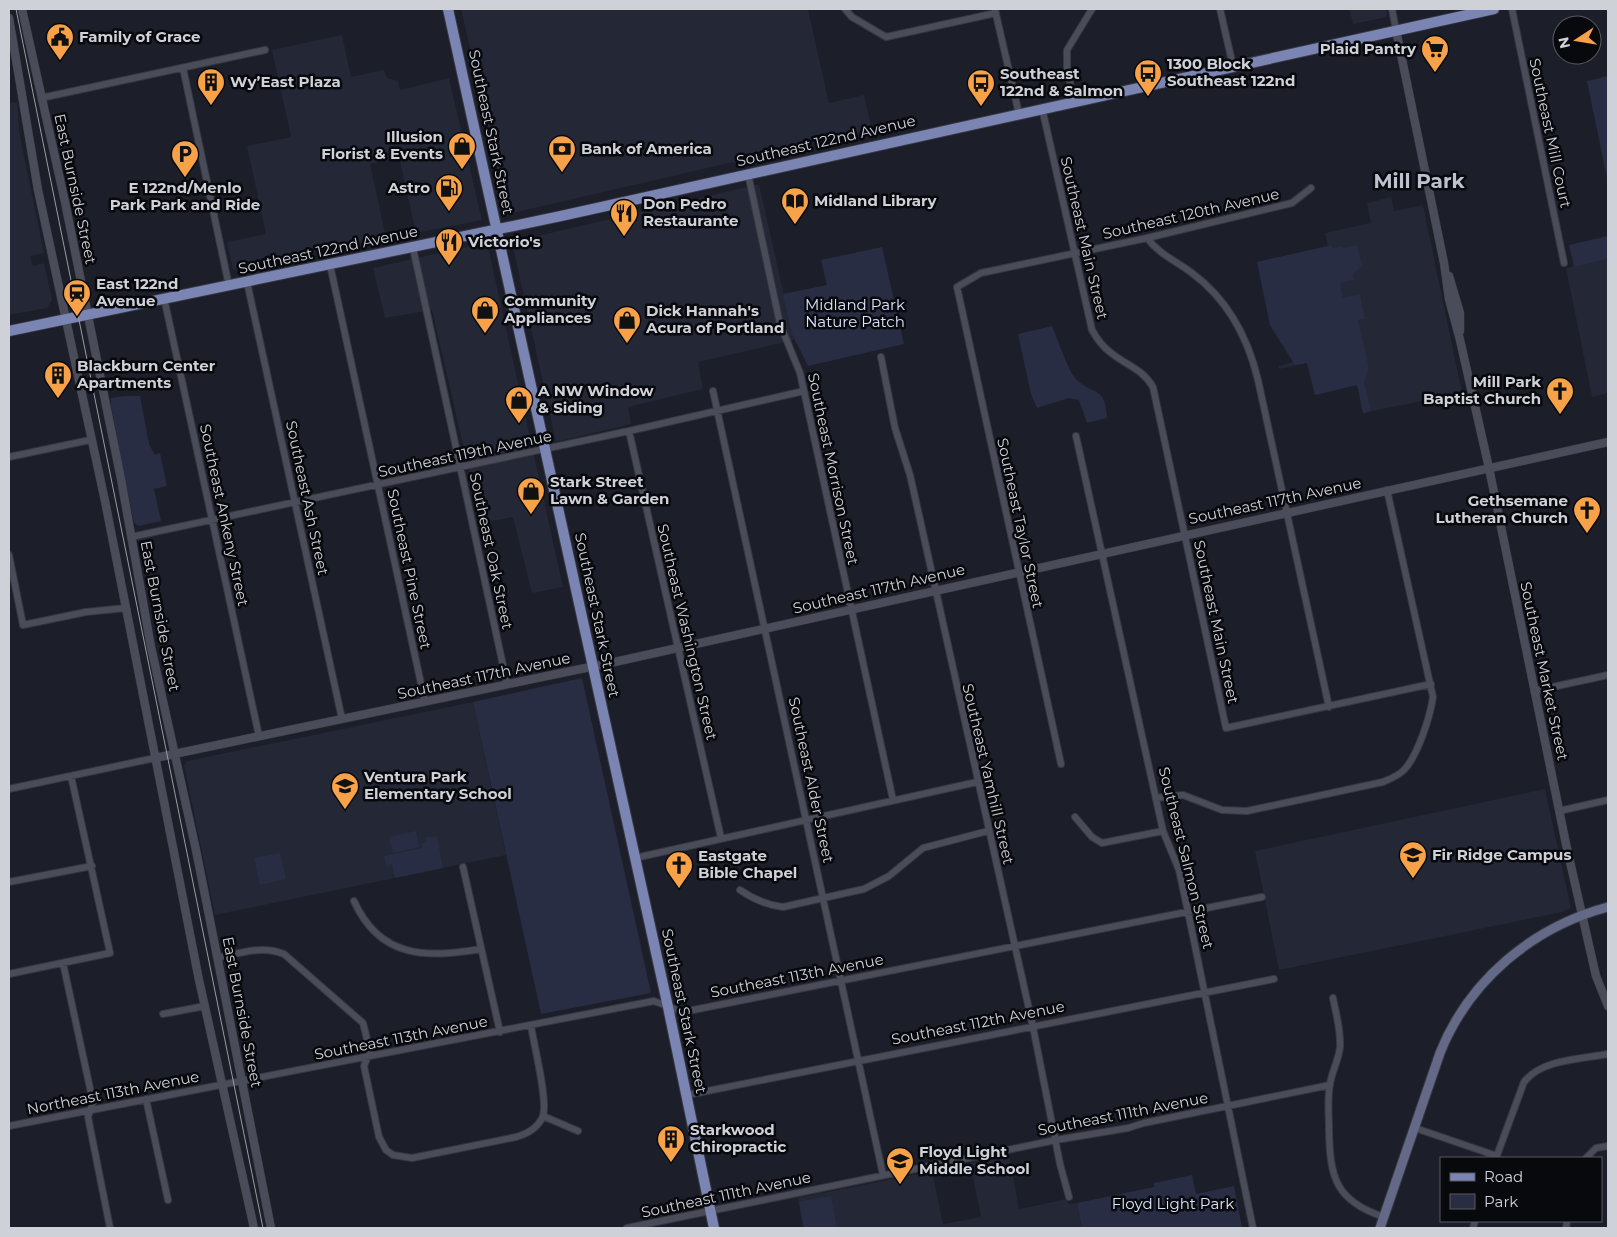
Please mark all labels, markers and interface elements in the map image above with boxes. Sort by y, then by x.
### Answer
north arrow [1552,15,1602,65]
public building icon: Family of Grace [45,22,75,61]
place label: Family of Grace [79,27,200,46]
supermarket icon: Plaid Pantry [1420,34,1450,73]
text: N [1554,35,1574,50]
place label: Plaid Pantry [1320,39,1417,58]
street label: Southeast Stark Street [465,48,518,216]
place label: 1300 Block Southeast 122nd [1167,54,1295,90]
street label: Southeast Mill Court [1525,56,1576,209]
bus stop icon: 1300 Block Southeast 122nd [1133,58,1163,97]
place label: Southeast 122nd & Salmon [1000,64,1123,100]
building icon: Wy’East Plaza [196,67,226,106]
bus stop icon: Southeast 122nd & Salmon [966,68,996,107]
place label: Wy’East Plaza [230,72,341,91]
street label: Southeast 122nd Avenue [734,111,917,170]
street label: East Burnside Street [50,112,101,266]
place label: Illusion Florist & Events [321,127,443,163]
shop icon: Illusion Florist & Events [447,131,477,170]
bank icon: Bank of America [547,134,577,173]
parking icon: E 122nd/Menlo Park Park and Ride [170,139,200,178]
place label: Bank of America [581,139,712,158]
street label: Southeast Main Street [1056,155,1112,321]
district label: Mill Park [1373,169,1465,193]
fuel station icon: Astro [434,173,464,212]
place label: E 122nd/Menlo Park Park and Ride [110,178,260,214]
place label: Astro [387,178,430,197]
street label: Southeast 120th Avenue [1101,184,1281,243]
library icon: Midland Library [780,186,810,225]
place label: Midland Library [814,191,938,210]
place label: Don Pedro Restaurante [643,194,739,230]
restaurant icon: Don Pedro Restaurante [609,198,639,237]
street label: Southeast 122nd Avenue [236,221,420,278]
restaurant icon: Victorio's [434,227,464,266]
place label: Victorio's [467,232,541,251]
place label: East 122nd Avenue [95,274,178,310]
station icon: East 122nd Avenue [62,278,92,317]
place label: Community Appliances [503,291,597,327]
shop icon: Community Appliances [470,295,500,334]
park label: Midland Park Nature Patch [805,295,905,331]
place label: Dick Hannah's Acura of Portland [645,301,784,337]
shop icon: Dick Hannah's Acura of Portland [612,305,642,344]
place label: Blackburn Center Apartments [76,356,216,392]
building icon: Blackburn Center Apartments [43,360,73,399]
street label: Southeast Morrison Street [804,371,863,567]
place label: Mill Park Baptist Church [1423,372,1541,408]
church icon: Mill Park Baptist Church [1545,376,1575,415]
place label: A NW Window & Siding [537,381,655,417]
shop icon: A NW Window & Siding [504,385,534,424]
street label: Southeast Ash Street [282,419,333,577]
street label: Southeast Ankeny Street [196,422,253,608]
street label: Southeast 119th Avenue [376,426,553,481]
street label: Southeast Taylor Street [993,436,1048,610]
street label: Southeast Oak Street [466,471,517,631]
place label: Stark Street Lawn & Garden [550,472,669,508]
street label: Southeast 117th Avenue [1187,473,1363,528]
shop icon: Stark Street Lawn & Garden [516,476,546,515]
street label: Southeast Pine Street [383,487,436,651]
place label: Gethsemane Lutheran Church [1435,491,1568,527]
church icon: Gethsemane Lutheran Church [1572,495,1602,534]
street label: Southeast Washington Street [653,522,722,742]
street label: Southeast Stark Street [571,531,624,699]
street label: Southeast Main Street [1190,538,1243,705]
street label: East Burnside Street [137,539,184,693]
street label: Southeast 117th Avenue [791,559,967,618]
street label: Southeast Market Street [1516,580,1573,762]
street label: Southeast 117th Avenue [396,648,572,703]
street label: Southeast Yamhill Street [958,682,1019,866]
street label: Southeast Alder Street [785,695,838,865]
street label: Southeast Salmon Street [1155,765,1218,951]
place label: Ventura Park Elementary School [363,767,512,803]
school or university icon: Ventura Park Elementary School [330,771,360,810]
school or university icon: Fir Ridge Campus [1398,840,1428,879]
place label: Fir Ridge Campus [1432,845,1571,864]
place label: Eastgate Bible Chapel [698,846,797,882]
church icon: Eastgate Bible Chapel [664,850,694,889]
street label: Southeast Stark Street [658,927,711,1095]
street label: East Burnside Street [219,935,266,1089]
street label: Southeast 113th Avenue [709,949,885,1002]
street label: Southeast 112th Avenue [890,996,1066,1049]
street label: Southeast 113th Avenue [313,1011,489,1064]
street label: Northeast 113th Avenue [25,1066,201,1119]
street label: Southeast 111th Avenue [1036,1088,1210,1139]
place label: Starkwood Chiropractic [690,1120,786,1156]
building icon: Starkwood Chiropractic [656,1124,686,1163]
place label: Floyd Light Middle School [919,1142,1030,1178]
school or university icon: Floyd Light Middle School [885,1146,915,1185]
legend [1440,1157,1602,1222]
street label: Southeast 111th Avenue [639,1167,812,1222]
text: Road [1484,1167,1523,1186]
text: Park [1484,1192,1518,1211]
park label: Floyd Light Park [1112,1194,1234,1213]

